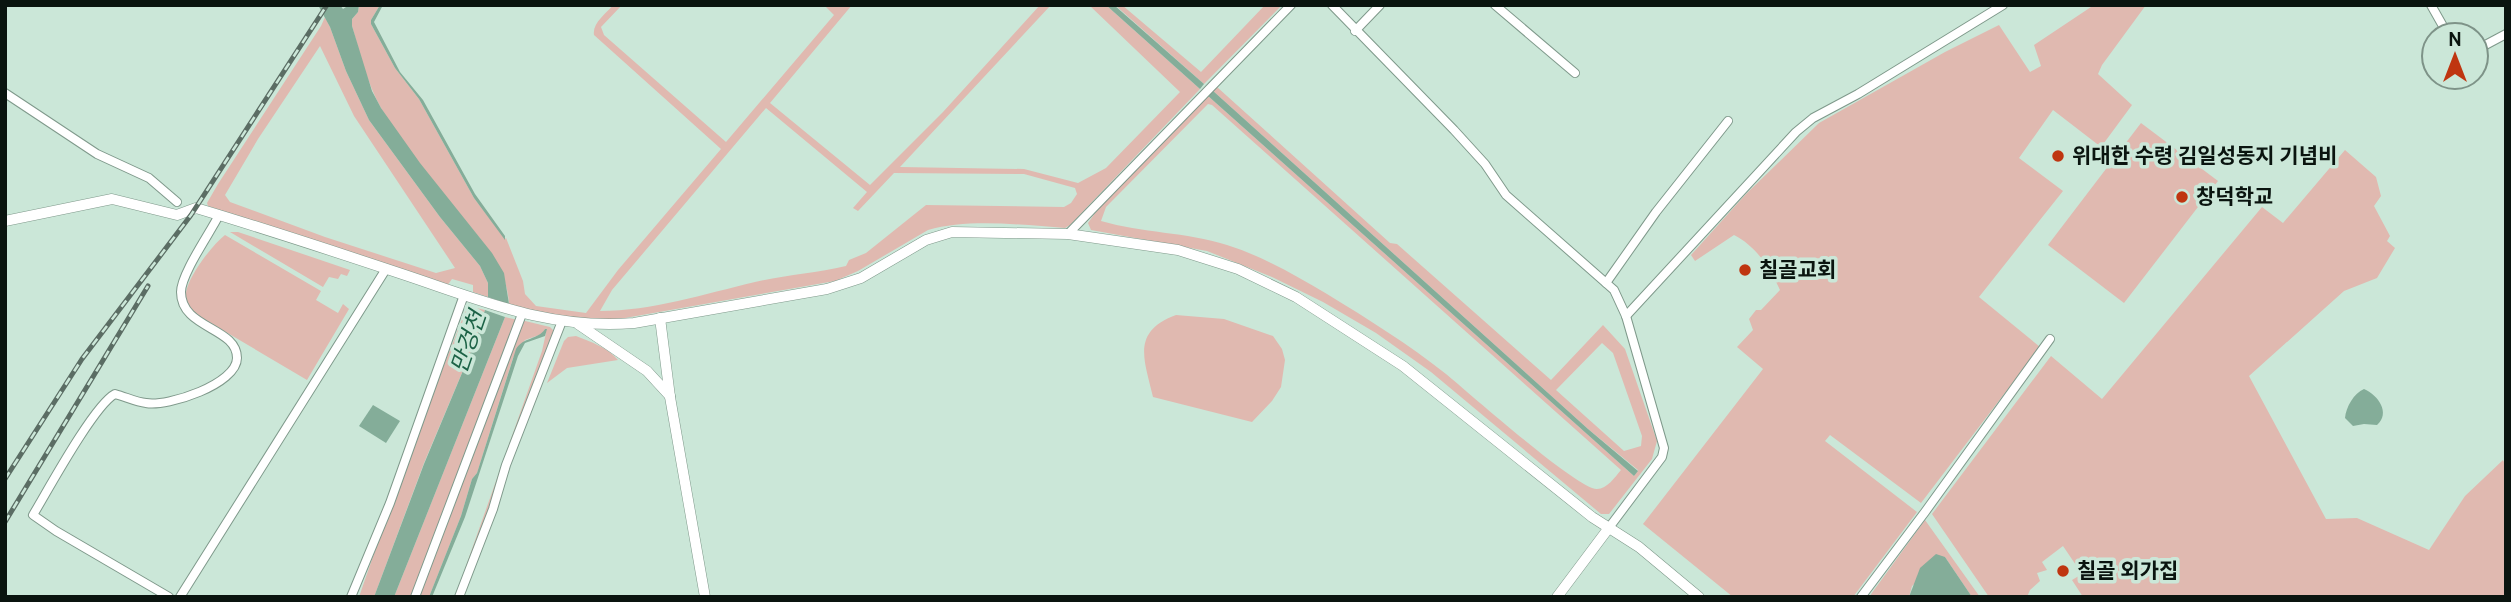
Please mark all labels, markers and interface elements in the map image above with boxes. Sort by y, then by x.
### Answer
north arrow [2420,21,2490,91]
text: N [2448,28,2462,51]
place label: 위대한 수령 김일성동지 기념비 [2072,143,2337,168]
marker: 위대한 수령 김일성동지 기념비 [2050,148,2066,164]
place label: 창덕학교 [2196,184,2273,209]
marker: 창덕학교 [2174,189,2190,205]
place label: 칠골교회 [1759,257,1836,282]
marker: 칠골교회 [1737,262,1753,278]
water label: 만겅천 [444,305,492,377]
place label: 칠골 외가집 [2077,558,2178,583]
marker: 칠골 외가집 [2055,563,2071,579]

